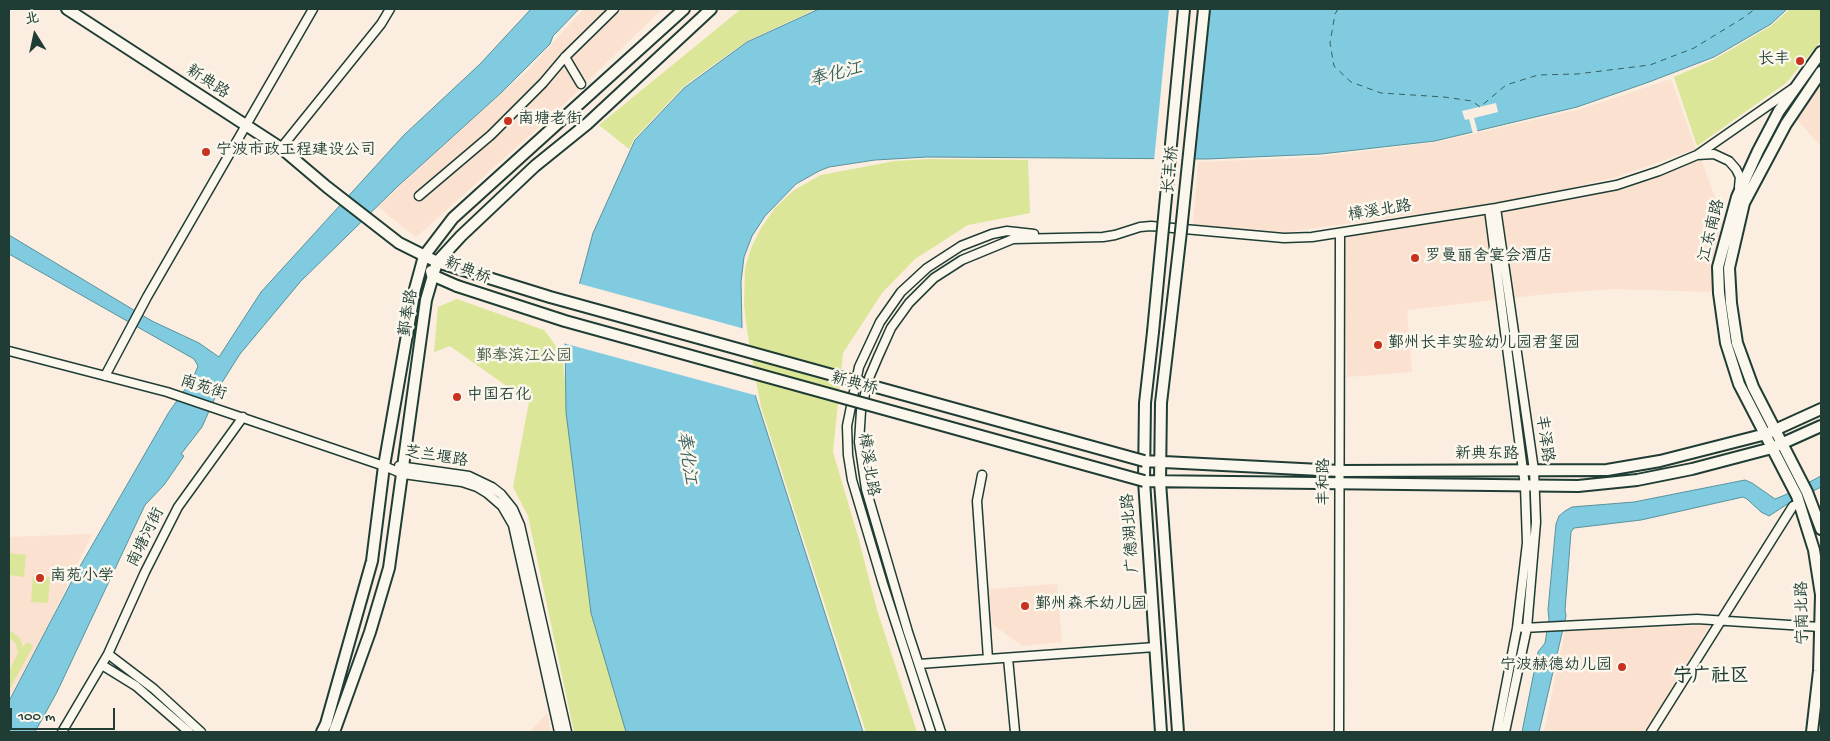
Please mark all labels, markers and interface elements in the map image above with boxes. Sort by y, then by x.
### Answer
north arrow [10,10,60,60]
text: 北 [24,10,41,29]
place label: 长丰 [1758,51,1790,71]
marker: 长丰 [1794,55,1806,67]
water label: 奉化江 [807,59,865,93]
street label: 新典路 [182,62,232,104]
place label: 南塘老街 [518,111,582,131]
marker: 南塘老街 [502,115,514,127]
place label: 宁波市政工程建设公司 [216,142,376,162]
street label: 长丰桥 [1160,145,1184,195]
marker: 宁波市政工程建设公司 [200,146,212,158]
street label: 樟溪北路 [1347,198,1413,226]
street label: 江东南路 [1696,198,1730,264]
place label: 罗曼丽舍宴会酒店 [1425,248,1553,268]
marker: 罗曼丽舍宴会酒店 [1409,252,1421,264]
street label: 新典桥 [441,254,493,290]
street label: 鄞奉路 [397,288,423,338]
place label: 鄞州长丰实验幼儿园君玺园 [1388,335,1580,355]
marker: 鄞州长丰实验幼儿园君玺园 [1372,339,1384,351]
park label: 鄞奉滨江公园 [476,348,572,368]
street label: 新典桥 [828,370,880,400]
street label: 南苑街 [177,372,229,406]
place label: 中国石化 [467,387,531,407]
marker: 中国石化 [451,391,463,403]
street label: 丰泽路 [1530,414,1556,464]
water label: 奉化江 [671,430,699,486]
street label: 樟溪北路 [853,432,881,498]
street label: 芝兰堰路 [403,444,469,472]
street label: 新典东路 [1455,446,1519,466]
street label: 丰和路 [1316,458,1336,506]
street label: 广德湖北路 [1120,492,1144,574]
street label: 南塘河街 [124,505,170,571]
place label: 南苑小学 [50,568,114,588]
marker: 南苑小学 [34,572,46,584]
street label: 宁南北路 [1794,581,1814,645]
place label: 鄞州森禾幼儿园 [1035,596,1147,616]
marker: 鄞州森禾幼儿园 [1019,600,1031,612]
place label: 宁波赫德幼儿园 [1500,657,1612,677]
marker: 宁波赫德幼儿园 [1616,661,1628,673]
district label: 宁广社区 [1673,667,1749,689]
scale bar [12,698,118,730]
text: 100 m [18,708,55,726]

